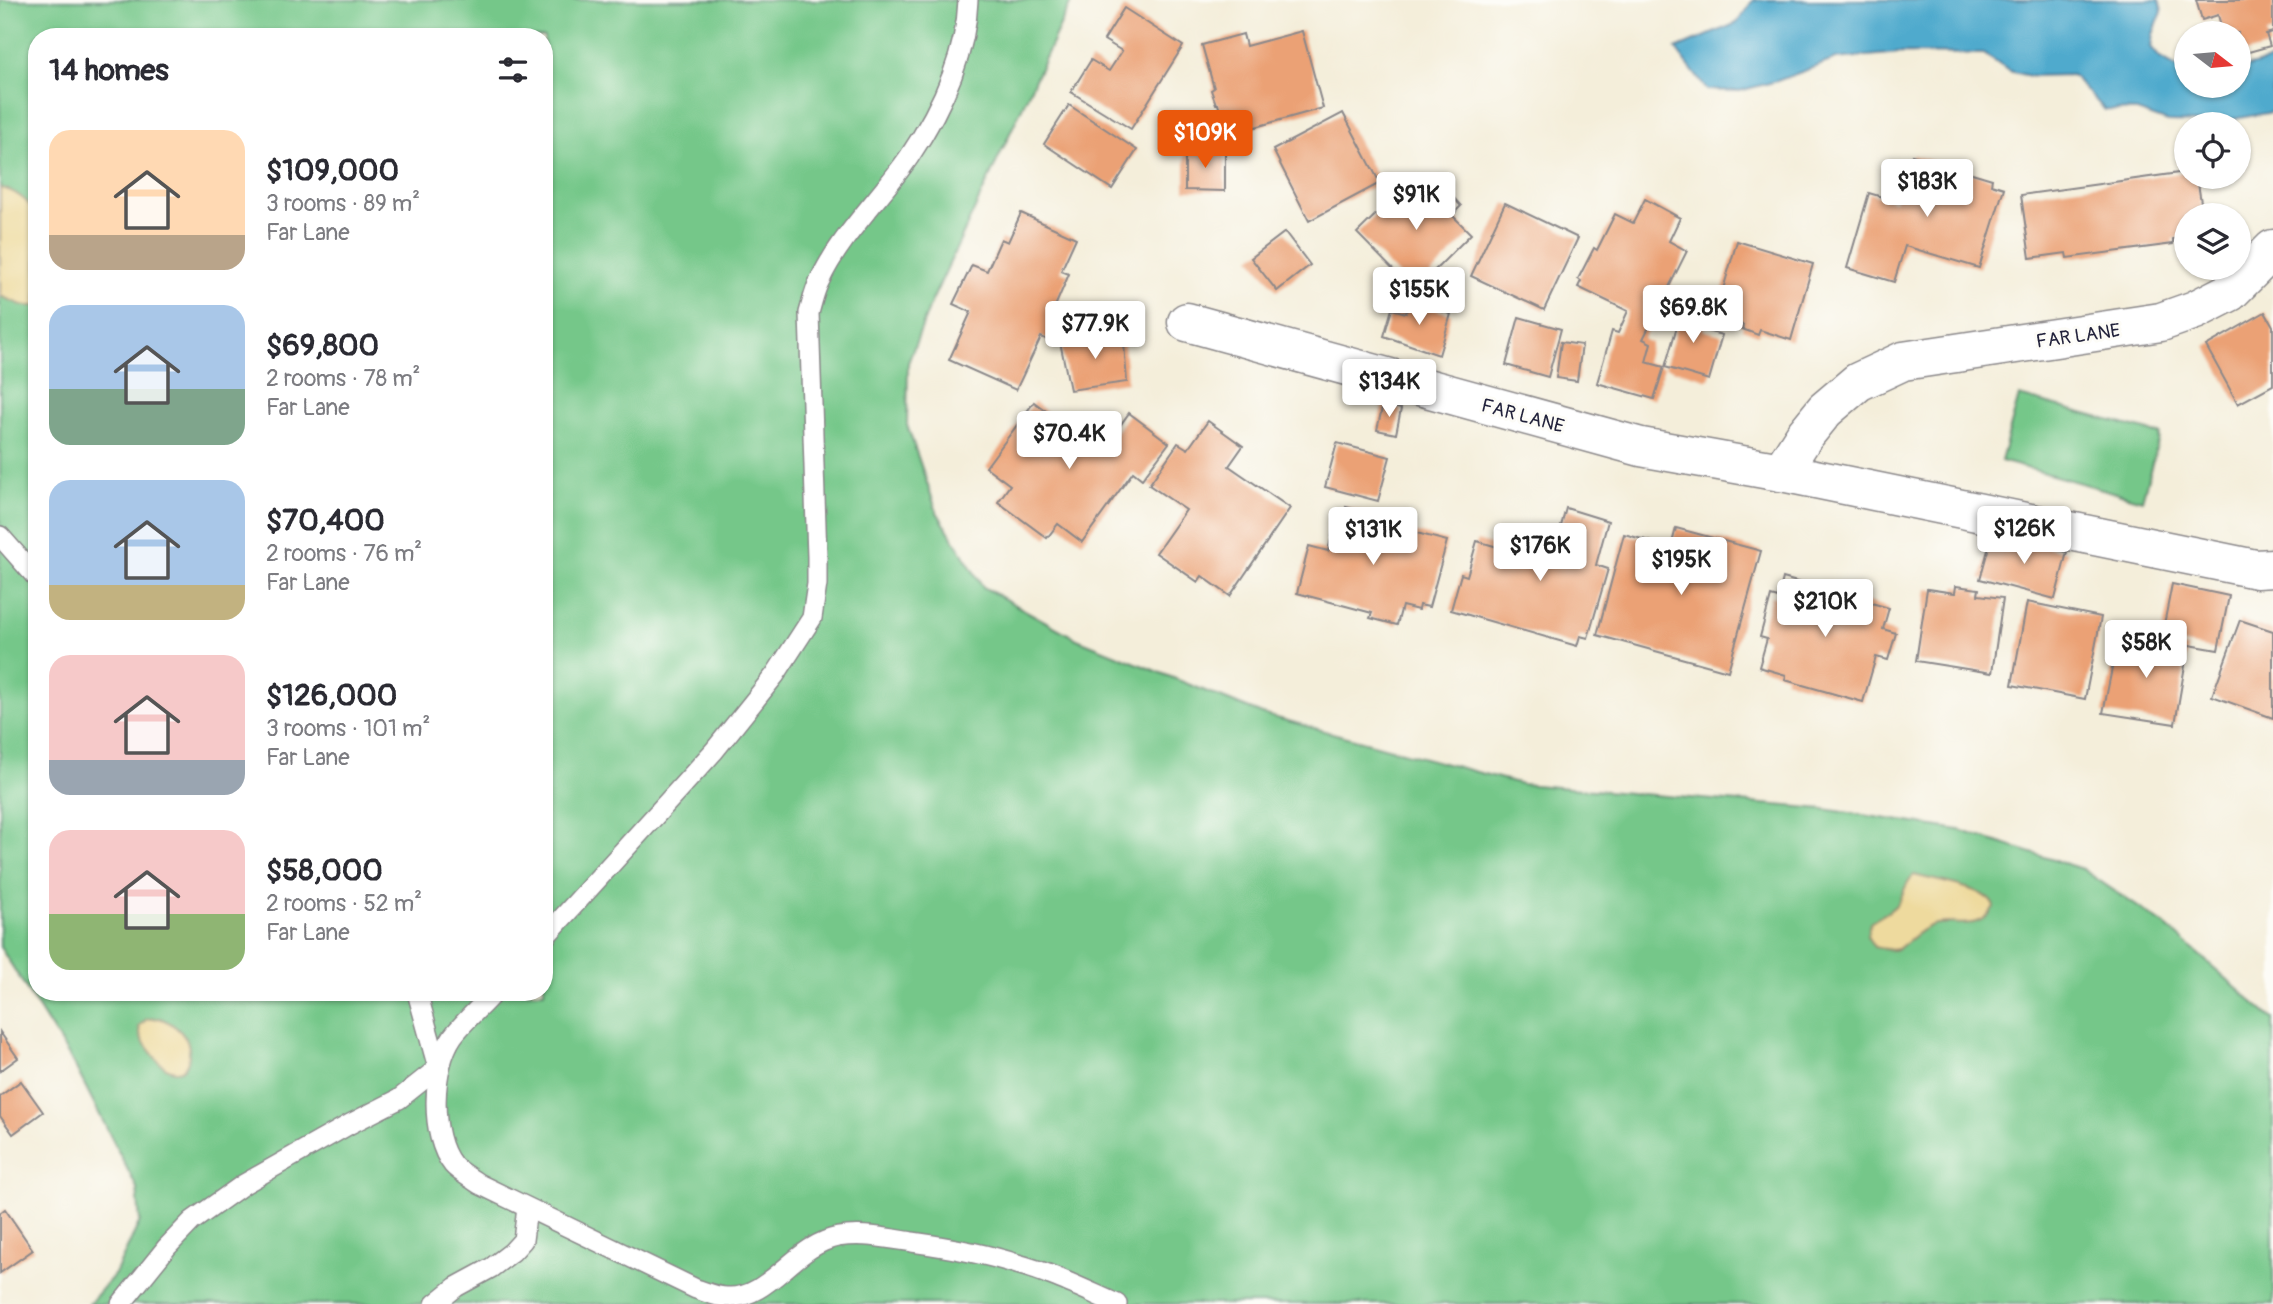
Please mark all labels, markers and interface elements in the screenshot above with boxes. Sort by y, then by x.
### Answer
north arrow [2174,21,2250,98]
map controls [2174,21,2251,280]
icon: filters [494,51,532,89]
text: 14 homes [49,52,169,89]
pin: $109K [1156,110,1254,170]
button: locate [2174,112,2251,189]
text: $109K [1174,118,1236,147]
text: $109,000 [266,152,399,189]
icon: home [105,158,189,242]
pin: $183K [1878,160,1976,219]
text: $183K [1897,167,1957,196]
pin: $91K [1375,173,1457,232]
text: $91K [1392,180,1440,209]
text: 3 rooms · 89 m² [266,189,420,218]
button: layers [2174,203,2251,280]
text: Far Lane [266,218,350,247]
pin: $155K [1370,268,1468,327]
text: $155K [1389,275,1449,304]
pin: $69.8K [1636,286,1750,345]
text: $69.8K [1659,293,1727,322]
pin: $77.9K [1038,302,1152,361]
text: $77.9K [1061,309,1129,338]
street label: FAR LANE [2035,318,2122,354]
text: $69,800 [266,327,379,364]
icon: home [105,333,189,417]
pin: $134K [1340,360,1438,419]
text: 2 rooms · 78 m² [266,364,420,393]
text: $134K [1358,367,1420,396]
text: Far Lane [266,393,350,422]
street label: FAR LANE [1479,393,1567,439]
pin: $70.4K [1012,412,1126,471]
text: $70.4K [1033,419,1105,448]
text: $70,400 [266,502,385,539]
pin: $126K [1975,506,2073,566]
icon: home [105,508,189,592]
pin: $131K [1324,508,1422,567]
text: $126K [1993,514,2055,543]
text: $131K [1344,515,1402,544]
pin: $176K [1491,524,1589,583]
text: $176K [1510,531,1570,560]
pin: $195K [1632,538,1730,597]
text: 2 rooms · 76 m² [266,539,422,568]
text: $195K [1651,545,1711,574]
text: Far Lane [266,568,350,597]
pin: $210K [1776,580,1874,639]
text: $210K [1793,587,1857,616]
pin: $58K [2105,620,2187,680]
text: $58K [2121,628,2171,657]
text: $126,000 [266,677,397,714]
icon: home [105,683,189,767]
text: 3 rooms · 101 m² [266,714,430,743]
text: Far Lane [266,743,350,772]
text: $58,000 [266,852,383,889]
icon: home [105,858,189,942]
text: 2 rooms · 52 m² [266,889,422,918]
text: Far Lane [266,918,350,947]

